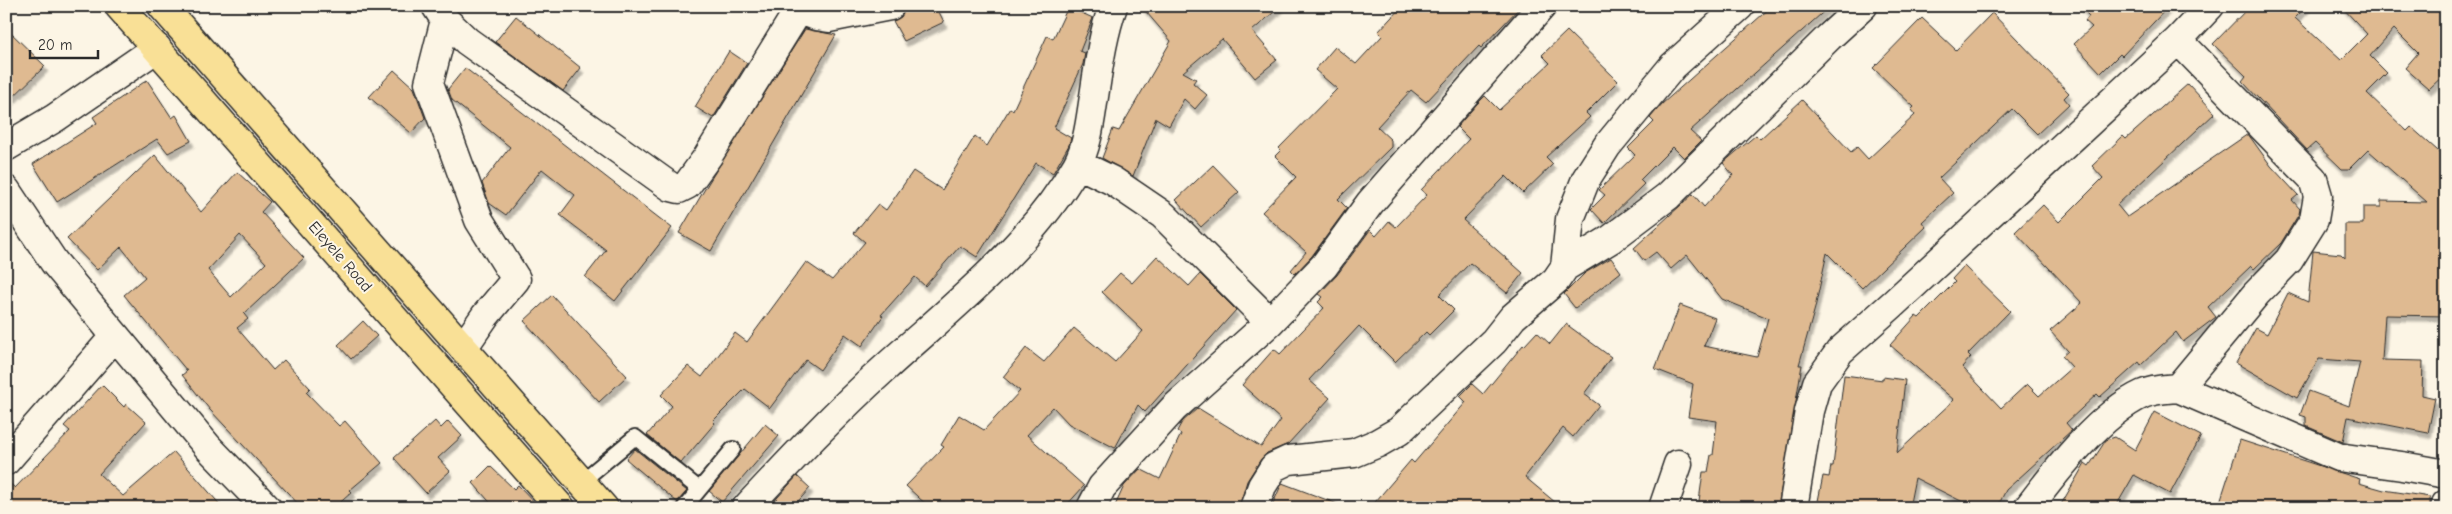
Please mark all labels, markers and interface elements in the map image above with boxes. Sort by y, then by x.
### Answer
scale bar [30,28,98,60]
text: 20 m [38,36,72,54]
street label: Eleyele Road [305,218,376,296]

